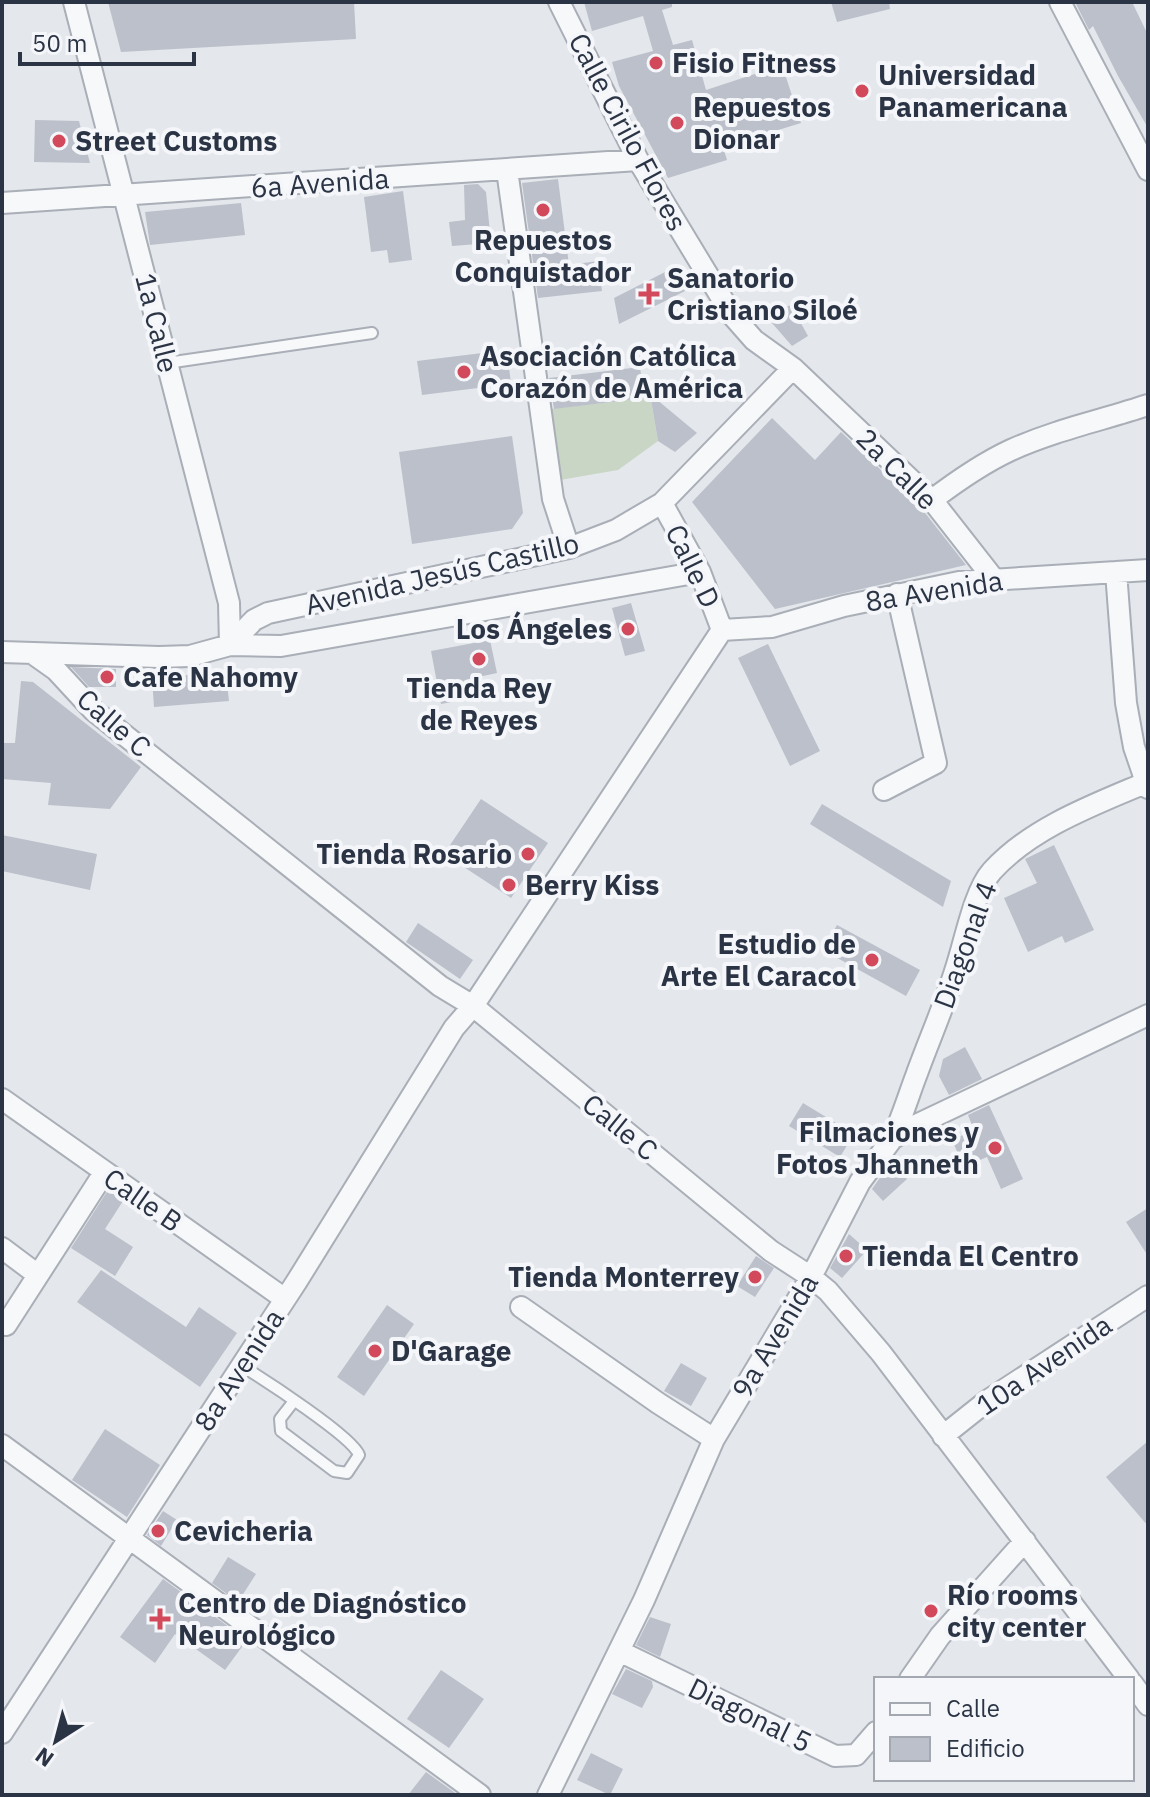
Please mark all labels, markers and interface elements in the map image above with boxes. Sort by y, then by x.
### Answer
scale bar [20,16,194,66]
street label: Calle Cirilo Flores [561,26,696,237]
text: 50 m [32,27,87,59]
place label: Fisio Fitness [672,44,836,81]
marker: Fisio Fitness [647,54,665,72]
place label: Universidad Panamericana [878,56,1068,125]
marker: Universidad Panamericana [853,82,871,100]
place label: Repuestos Dionar [693,88,831,157]
marker: Repuestos Dionar [668,114,686,132]
place label: Street Customs [75,122,277,159]
marker: Street Customs [50,132,68,150]
street label: 6a Avenida [249,159,391,206]
marker: Repuestos Conquistador [534,201,552,219]
place label: Repuestos Conquistador [454,221,632,290]
place label: Sanatorio Cristiano Siloé [667,259,858,328]
street label: 1a Calle [127,269,188,376]
marker: Sanatorio Cristiano Siloé [638,283,660,305]
place label: Asociación Católica Corazón de América [480,337,743,406]
marker: Asociación Católica Corazón de América [455,363,473,381]
street label: 2a Calle [849,420,946,517]
street label: Calle D [657,518,729,614]
street label: Avenida Jesús Castillo [301,524,582,623]
street label: 8a Avenida [862,561,1005,620]
place label: Los Ángeles [456,610,612,647]
marker: Los Ángeles [619,620,637,638]
marker: Tienda Rey de Reyes [470,650,488,668]
place label: Cafe Nahomy [123,658,298,695]
marker: Cafe Nahomy [98,668,116,686]
place label: Tienda Rey de Reyes [406,669,552,738]
street label: Calle C [69,680,159,765]
place label: Tienda Rosario [316,835,512,872]
marker: Tienda Rosario [519,845,537,863]
place label: Berry Kiss [525,866,659,903]
marker: Berry Kiss [500,876,518,894]
street label: Diagonal 4 [924,876,1005,1014]
place label: Estudio de Arte El Caracol [661,925,856,994]
marker: Estudio de Arte El Caracol [863,951,881,969]
street label: Calle C [575,1085,666,1168]
place label: Filmaciones y Fotos Jhanneth [776,1113,979,1182]
marker: Filmaciones y Fotos Jhanneth [986,1139,1004,1157]
street label: Calle B [97,1159,190,1240]
place label: Tienda El Centro [862,1237,1079,1274]
marker: Tienda El Centro [837,1247,855,1265]
place label: Tienda Monterrey [508,1258,739,1295]
street label: 9a Avenida [723,1267,826,1405]
marker: Tienda Monterrey [746,1268,764,1286]
street label: 8a Avenida [185,1301,292,1438]
street label: 10a Avenida [969,1306,1119,1423]
place label: D'Garage [391,1332,511,1369]
marker: D'Garage [366,1342,384,1360]
place label: Cevicheria [174,1512,313,1549]
marker: Cevicheria [149,1522,167,1540]
place label: Río rooms city center [947,1576,1086,1645]
place label: Centro de Diagnóstico Neurológico [178,1584,466,1653]
marker: Río rooms city center [922,1602,940,1620]
marker: Centro de Diagnóstico Neurológico [149,1608,171,1630]
street label: Diagonal 5 [682,1669,818,1760]
legend [874,1677,1134,1781]
text: Calle [946,1692,1000,1724]
north arrow [16,1701,96,1781]
text: Edificio [946,1732,1025,1764]
text: N [29,1741,59,1774]

